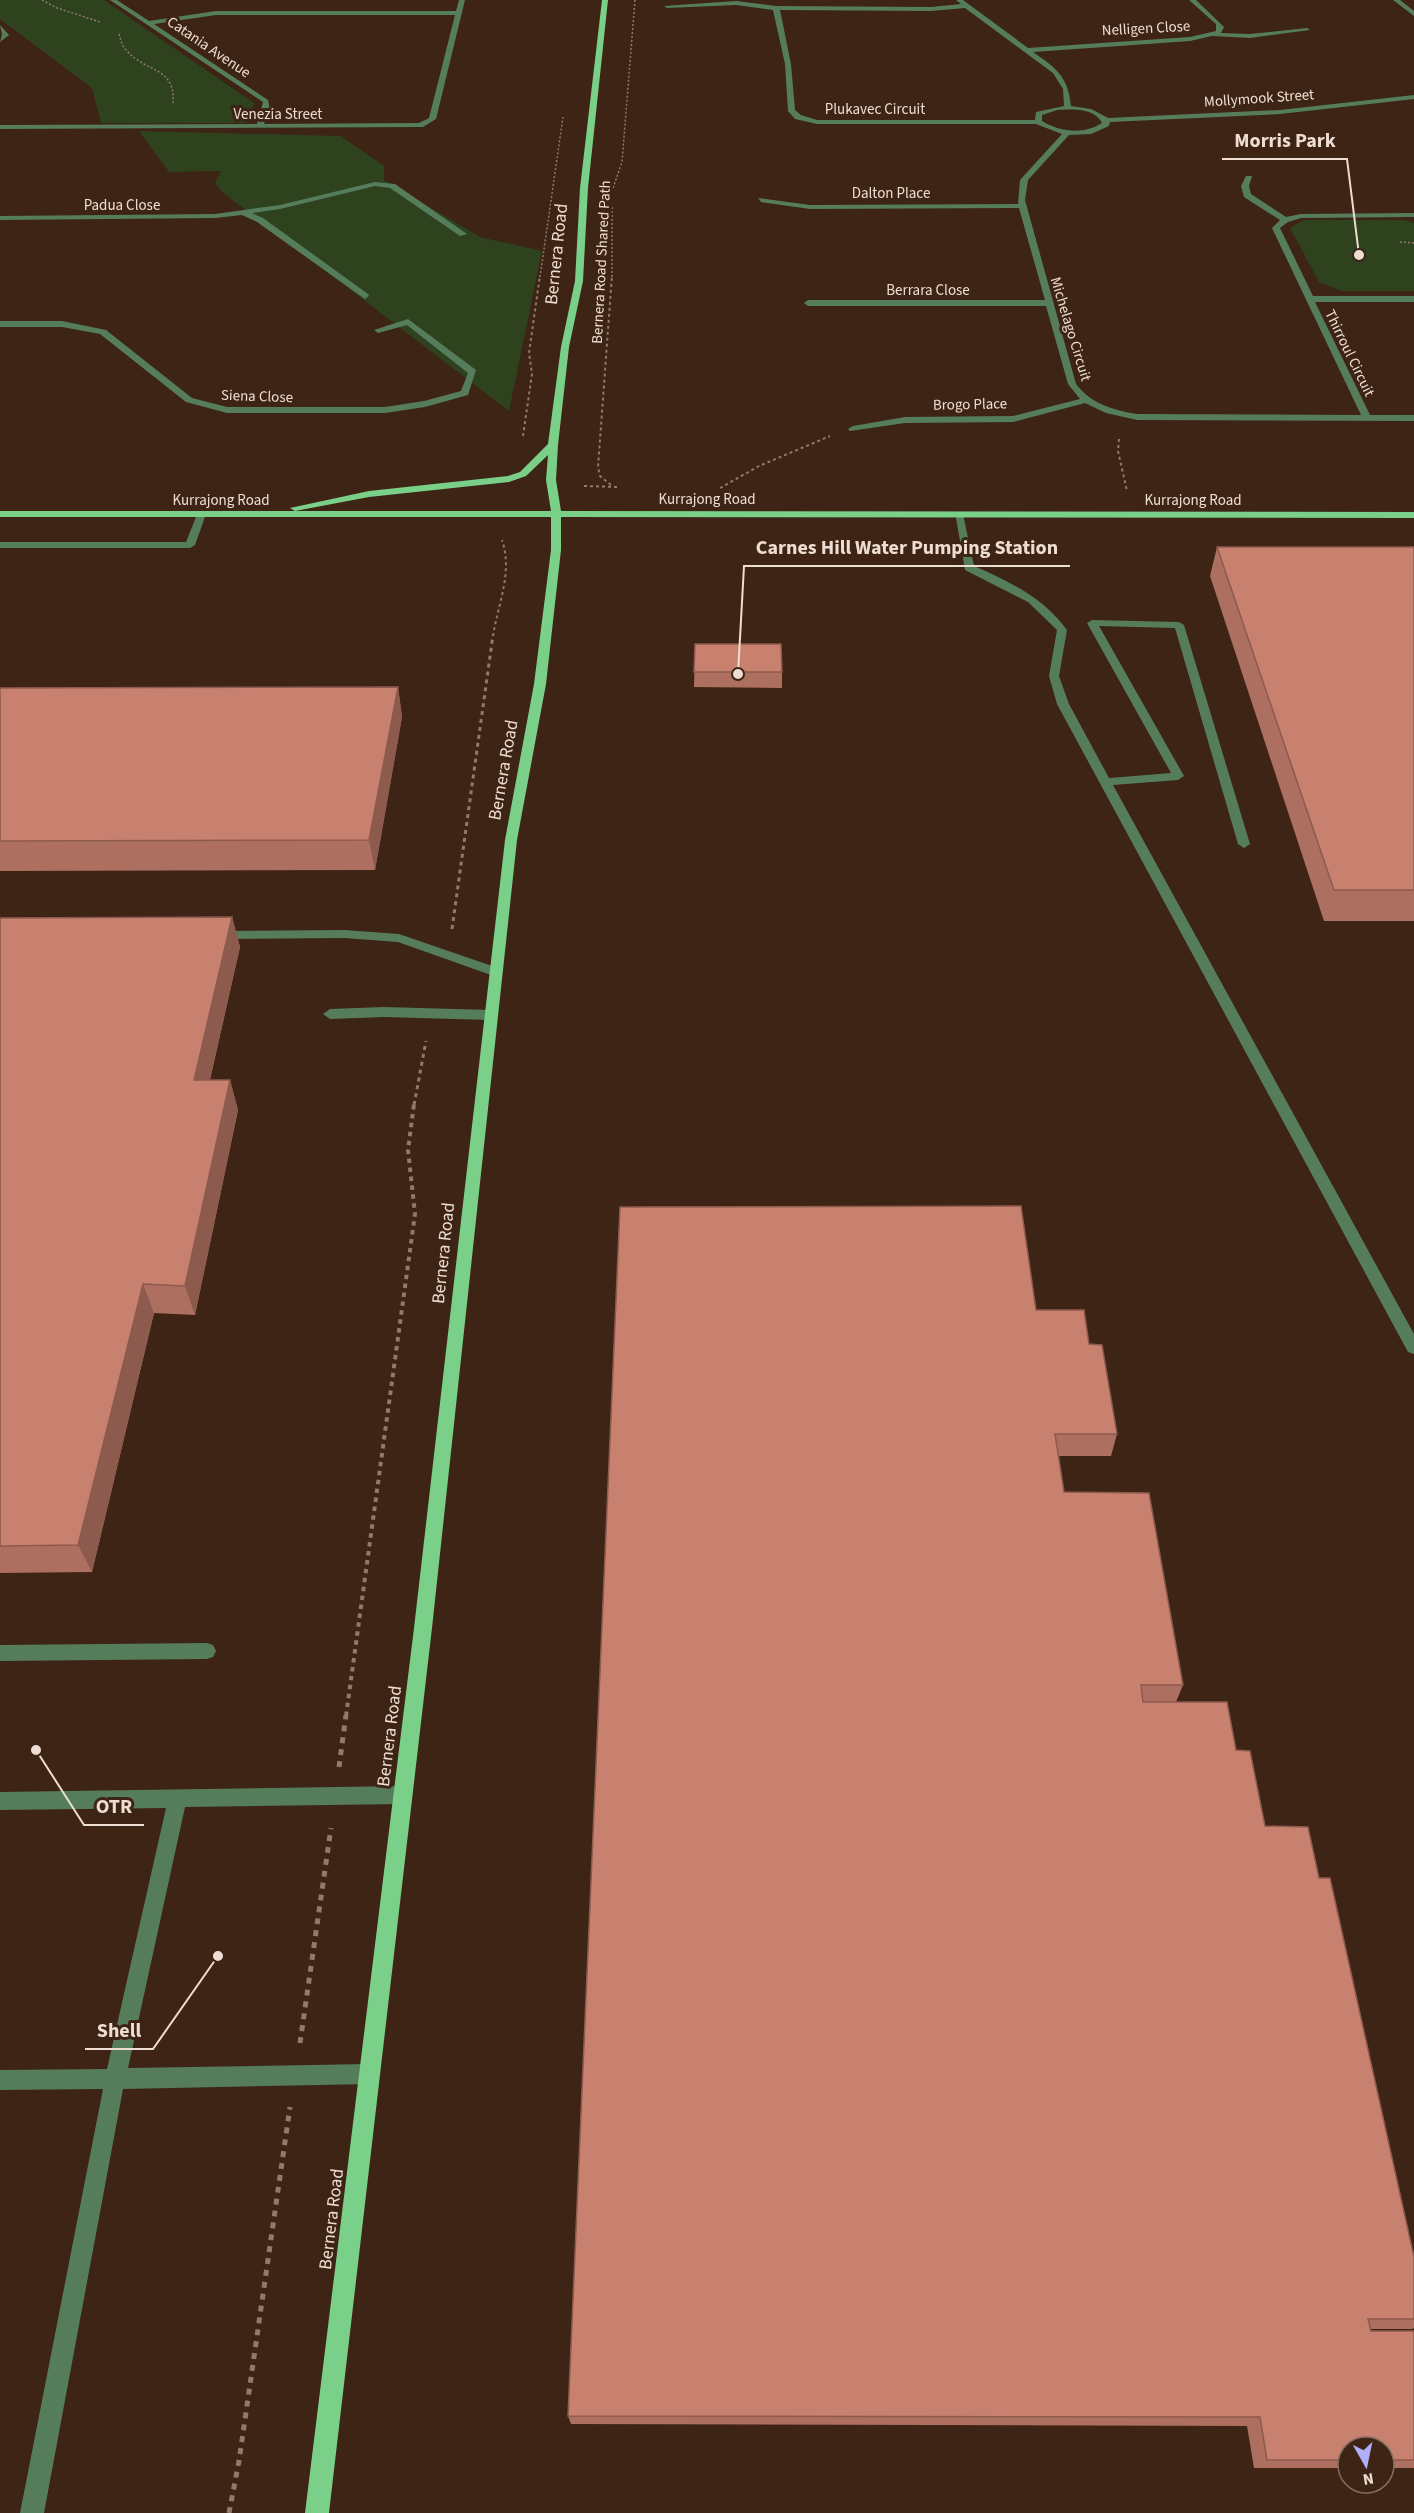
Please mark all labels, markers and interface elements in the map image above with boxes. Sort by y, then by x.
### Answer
street label: Catania Avenue [163,12,255,83]
street label: Nelligen Close [1101,16,1191,41]
street label: Mollymook Street [1203,84,1315,113]
street label: Plukavec Circuit [825,99,925,120]
street label: Venezia Street [234,104,322,125]
callout: Morris Park [1222,121,1347,159]
text: Morris Park [1234,127,1336,155]
street label: Bernera Road Shared Path [587,180,616,344]
street label: Dalton Place [852,183,930,204]
street label: Padua Close [84,195,160,216]
street label: Bernera Road [539,202,574,306]
street label: Michelago Circuit [1045,274,1096,384]
street label: Berrara Close [886,280,970,301]
street label: Thirroul Circuit [1319,306,1380,400]
street label: Siena Close [221,385,293,408]
street label: Brogo Place [933,393,1007,416]
street label: Kurrajong Road [658,489,756,510]
street label: Kurrajong Road [172,490,270,511]
street label: Kurrajong Road [1144,490,1242,511]
callout: Carnes Hill Water Pumping Station [744,528,1070,566]
text: Carnes Hill Water Pumping Station [756,534,1058,562]
street label: Bernera Road [482,718,525,822]
street label: Bernera Road [426,1201,461,1305]
street label: Bernera Road [371,1684,408,1788]
callout: OTR [84,1787,144,1825]
text: OTR [96,1793,132,1821]
callout: Shell [85,2011,153,2049]
text: Shell [97,2017,141,2045]
street label: Bernera Road [313,2167,350,2271]
north arrow [1336,2435,1396,2495]
text: N [1361,2467,1375,2491]

